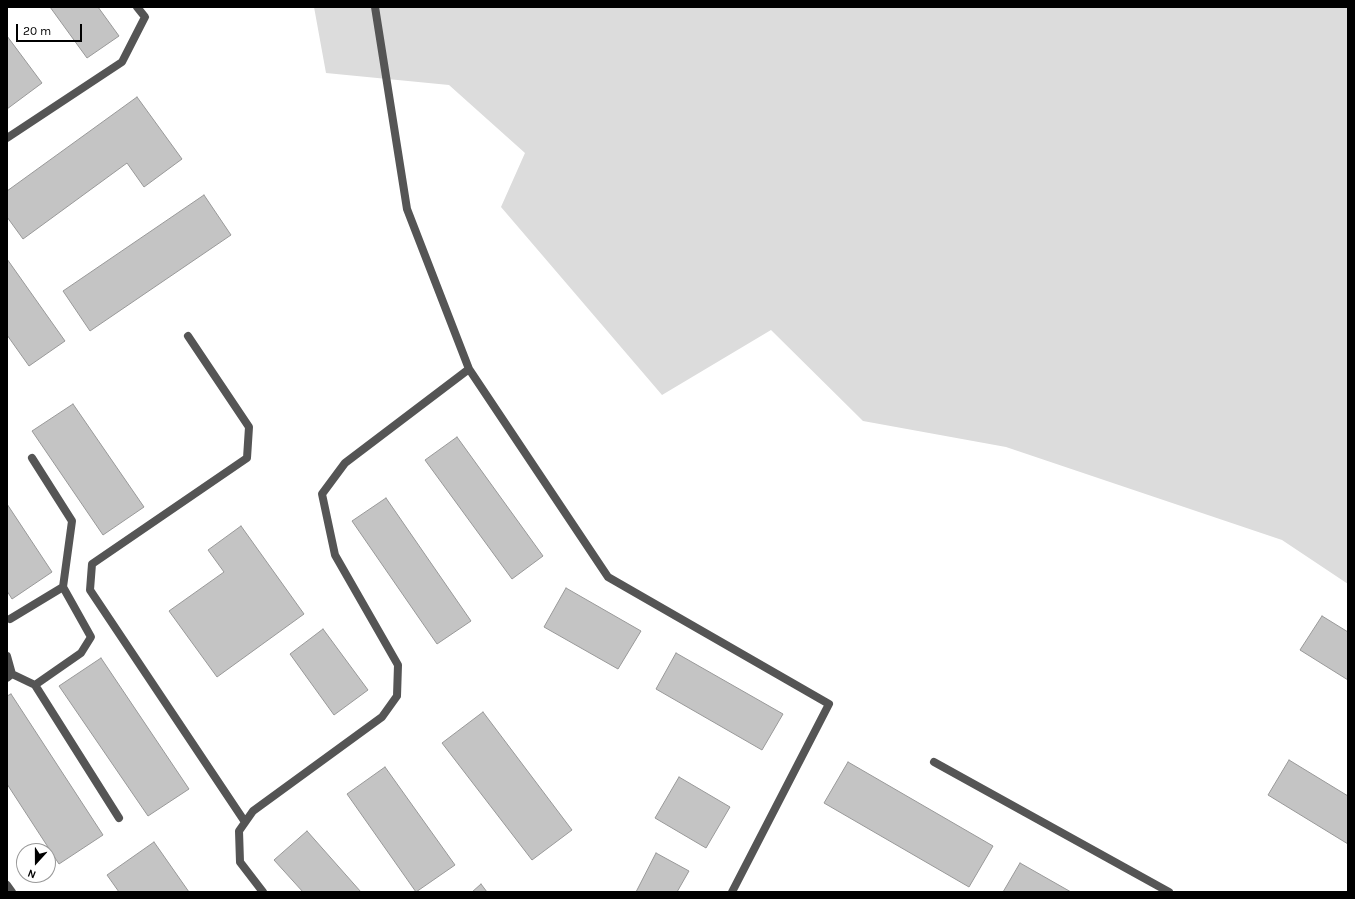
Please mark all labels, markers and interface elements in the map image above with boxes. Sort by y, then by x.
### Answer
scale bar [18,16,84,42]
text: 20 m [23,24,51,38]
north arrow [16,843,56,883]
text: N [26,866,38,881]

